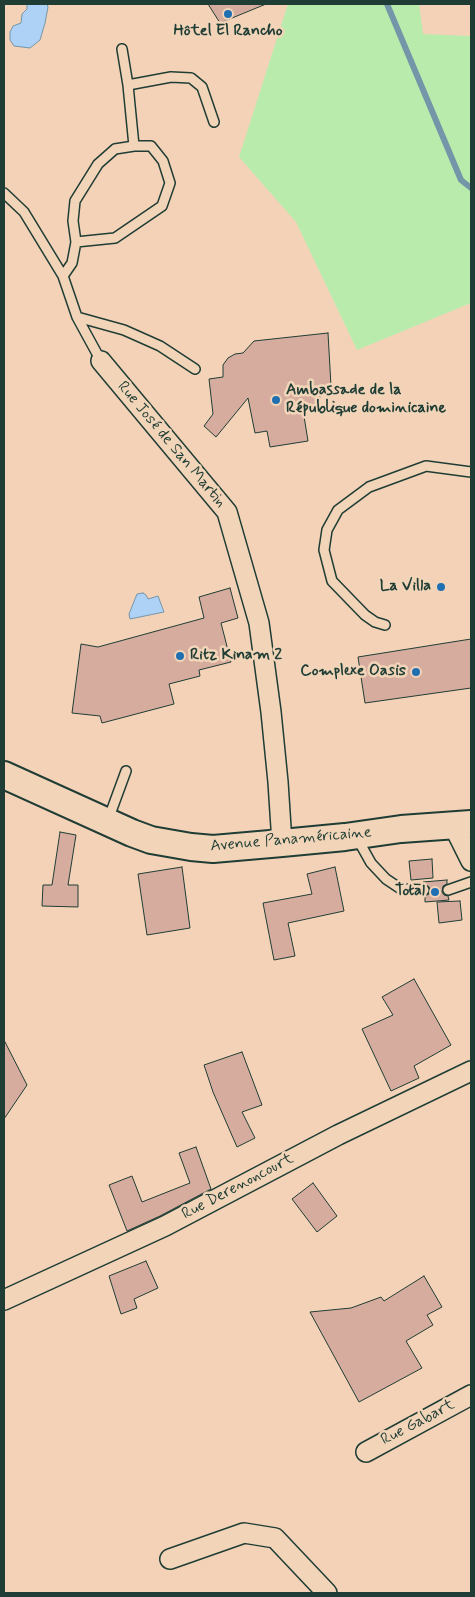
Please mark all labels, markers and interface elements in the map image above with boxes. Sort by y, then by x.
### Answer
marker: Hôtel El Rancho [222,8,234,20]
place label: Hôtel El Rancho [173,22,283,42]
street label: Rue José de San Martin [112,378,230,512]
place label: Ambassade de la République dominicaine [286,381,446,419]
marker: Ambassade de la République dominicaine [270,394,282,406]
place label: La Villa [380,577,431,597]
marker: La Villa [435,581,447,593]
place label: Ritz Kinam 2 [190,646,282,666]
marker: Ritz Kinam 2 [174,650,186,662]
place label: Complexe Oasis [300,662,406,682]
marker: Complexe Oasis [410,666,422,678]
street label: Avenue Panaméricaine [210,823,372,857]
place label: Total [395,882,425,902]
marker: Total [429,886,441,898]
street label: Rue Derenoncourt [179,1150,297,1224]
street label: Rue Gabart [378,1396,458,1450]

